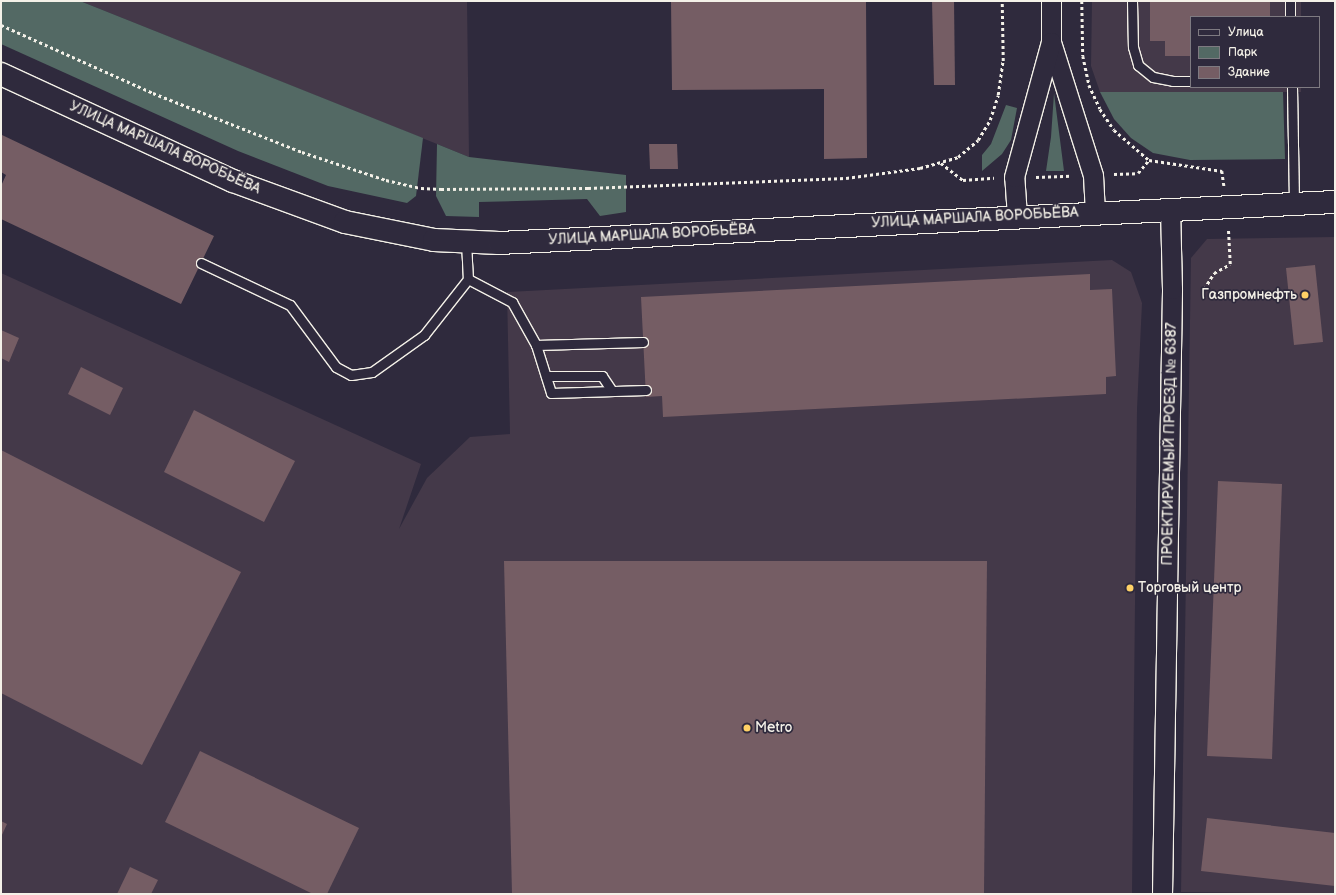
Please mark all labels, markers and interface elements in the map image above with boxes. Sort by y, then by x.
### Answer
legend [1190,16,1320,88]
text: Улица [1228,25,1264,40]
text: Парк [1228,45,1257,60]
text: Здание [1228,65,1270,80]
street label: УЛИЦА МАРШАЛА ВОРОБЬЁВА [67,98,263,198]
street label: УЛИЦА МАРШАЛА ВОРОБЬЁВА [871,204,1079,232]
street label: УЛИЦА МАРШАЛА ВОРОБЬЁВА [548,221,756,249]
place label: Газпромнефть [1201,287,1297,303]
marker: Газпромнефть [1300,290,1310,300]
street label: ПРОЕКТИРУЕМЫЙ ПРОЕЗД № 6387 [1159,322,1181,566]
place label: Торговый центр [1138,580,1241,596]
marker: Торговый центр [1125,583,1135,593]
place label: Metro [755,720,792,736]
marker: Metro [742,723,752,733]

